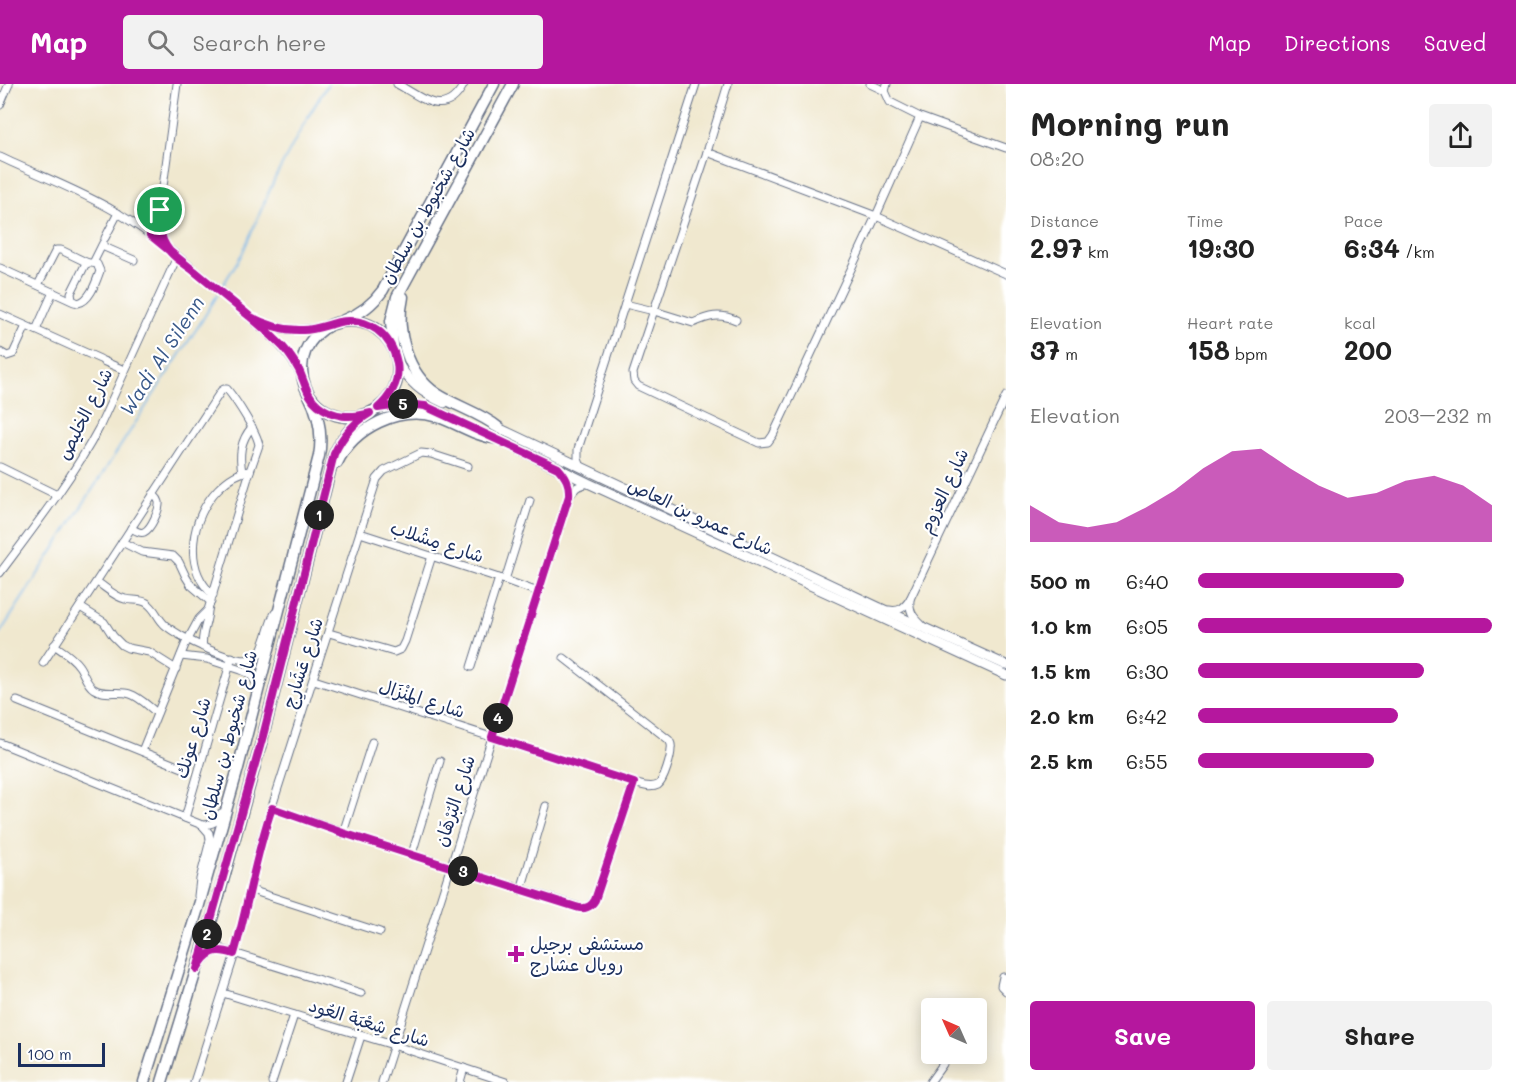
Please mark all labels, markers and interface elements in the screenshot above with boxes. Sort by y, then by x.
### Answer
search box [123,15,543,69]
text: Map [30,24,87,60]
icon: search [144,26,177,59]
text: Search here [192,28,326,57]
text: Map [1208,29,1251,56]
text: Directions [1284,29,1391,56]
text: Saved [1424,29,1486,56]
text: Morning run [1030,101,1230,144]
button: share [1429,104,1492,167]
street label: شارع شخبوط بن سلطان [374,123,481,288]
text: 08:20 [1030,145,1084,171]
pin [134,184,185,235]
icon: arrive [143,193,176,226]
text: Distance [1030,210,1099,231]
text: Time [1187,210,1223,231]
text: Pace [1344,210,1383,231]
text: 2.97 [1030,231,1083,265]
text: 19:30 [1187,231,1255,265]
text: 6:34 [1344,231,1400,265]
text: km [1083,241,1109,262]
text: /km [1400,241,1435,262]
water label: Wadi Al Silenn [113,291,209,420]
text: Elevation [1030,312,1102,333]
text: Heart rate [1187,312,1273,333]
text: kcal [1344,312,1376,333]
text: 37 [1030,333,1060,367]
text: 158 [1187,333,1230,367]
text: 200 [1344,333,1392,367]
text: m [1060,343,1078,364]
text: bpm [1230,343,1268,364]
street label: شارع الخليص [51,364,118,464]
pin: 5 [388,389,418,419]
text: 5 [398,393,408,414]
text: Elevation [1030,402,1120,428]
text: 203–232 m [1384,402,1492,428]
street label: شارع العزوم [913,444,976,538]
street label: شارع عمرو بن العاص [624,472,777,561]
pin: 1 [304,500,334,530]
text: 1 [315,504,323,525]
street label: شارع مِشْلاب [387,515,487,568]
text: 500 m [1030,568,1090,594]
text: 6:40 [1126,568,1168,594]
text: 1.0 km [1030,613,1092,639]
text: 6:05 [1126,613,1168,639]
street label: شارع عَشَارِج [276,614,330,712]
street label: شارع شخبوط بن سلطان [194,647,263,823]
text: 1.5 km [1030,658,1091,684]
text: 6:30 [1126,658,1168,684]
street label: شارع المِنْزَال [376,673,468,724]
street label: شارع عونك [168,694,217,782]
pin: 4 [483,703,513,733]
text: 2.0 km [1030,703,1094,729]
text: 6:42 [1126,703,1167,729]
text: 4 [493,707,503,728]
text: 2.5 km [1030,748,1093,774]
text: 6:55 [1126,748,1168,774]
street label: شارع البُرْهَان [428,752,481,850]
pin: 3 [448,856,478,886]
text: 3 [458,860,468,881]
pin: 2 [192,919,222,949]
text: 2 [203,923,211,944]
place label: مستشفى برجيل رويال عشارج [530,931,644,977]
marker: مستشفى برجيل رويال عشارج [507,945,525,963]
street label: شارع شِعْبَة العُود [306,992,433,1053]
north arrow [921,998,987,1064]
map controls [921,998,987,1064]
button: Save [1030,1001,1255,1070]
button: Share [1267,1001,1492,1070]
scale bar [18,1040,105,1068]
text: 100 m [27,1043,72,1064]

